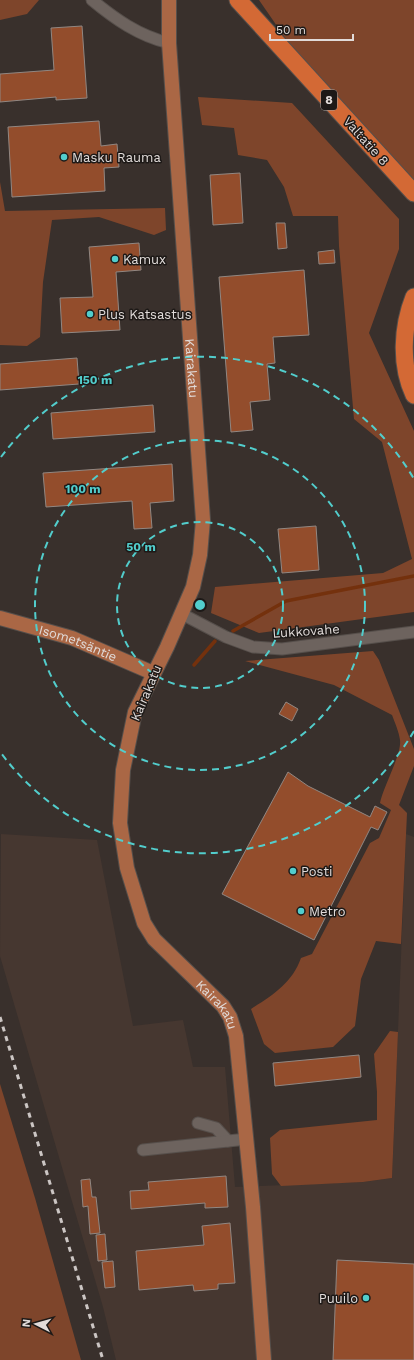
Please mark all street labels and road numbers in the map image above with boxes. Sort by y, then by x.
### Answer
road number: 8 [321,90,337,110]
street label: Valtatie 8 [340,114,392,168]
street label: Kairakatu [183,338,202,398]
street label: Lukkovahe [272,621,340,641]
street label: Isometsäntie [37,622,119,664]
street label: Kairakatu [127,663,165,723]
street label: Kairakatu [193,977,241,1031]

